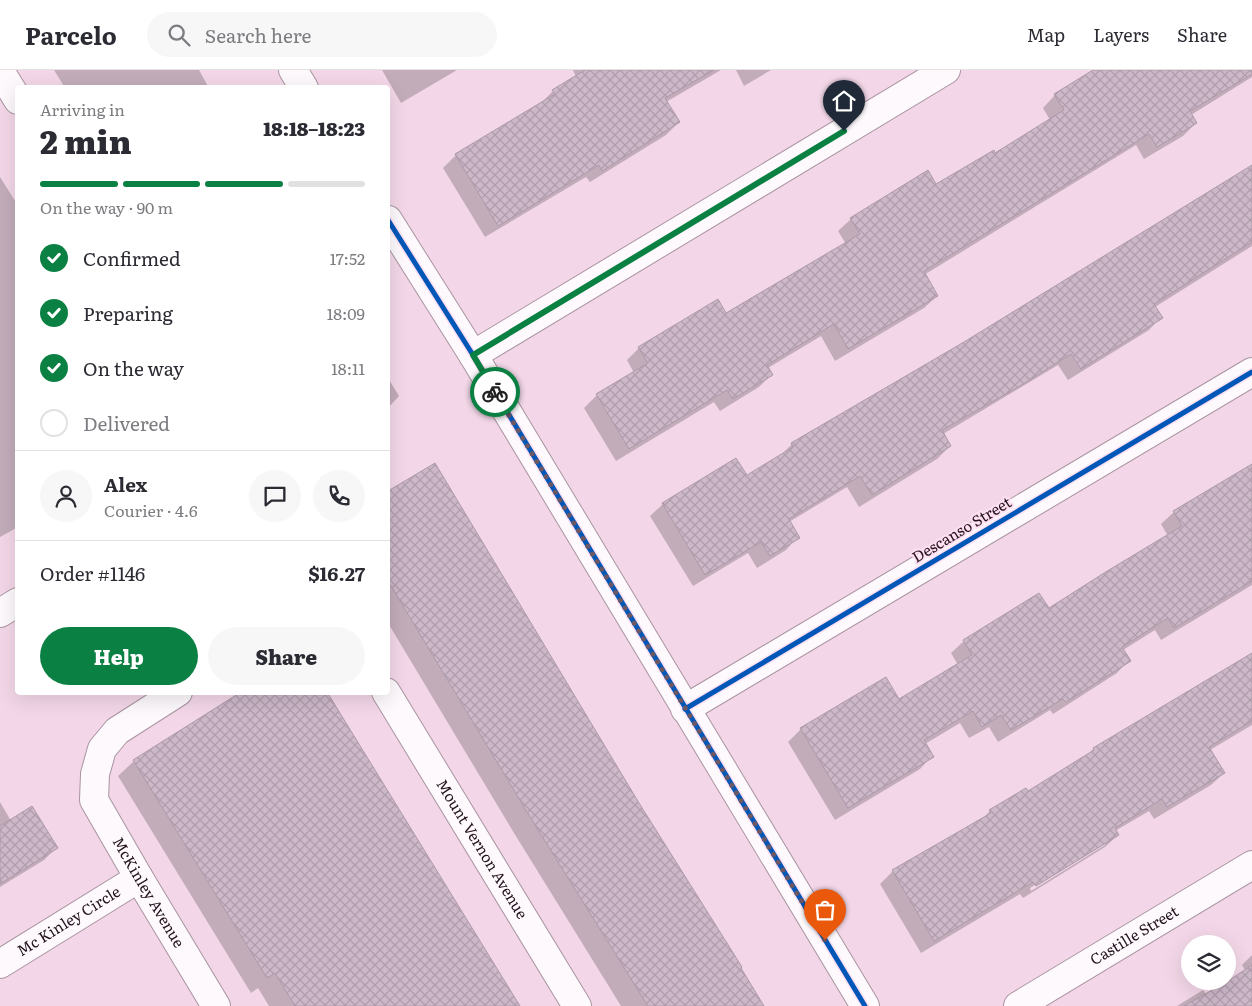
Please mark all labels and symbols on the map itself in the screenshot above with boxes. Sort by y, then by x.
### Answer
pin [823,80,865,131]
courier [470,367,520,417]
street label: Descanso Street [907,490,1015,568]
street label: Mount Vernon Avenue [431,774,534,923]
street label: McKinley Avenue [108,832,191,952]
street label: Mc Kinley Circle [12,879,125,961]
pin [804,889,846,940]
street label: Castille Street [1085,899,1182,970]

